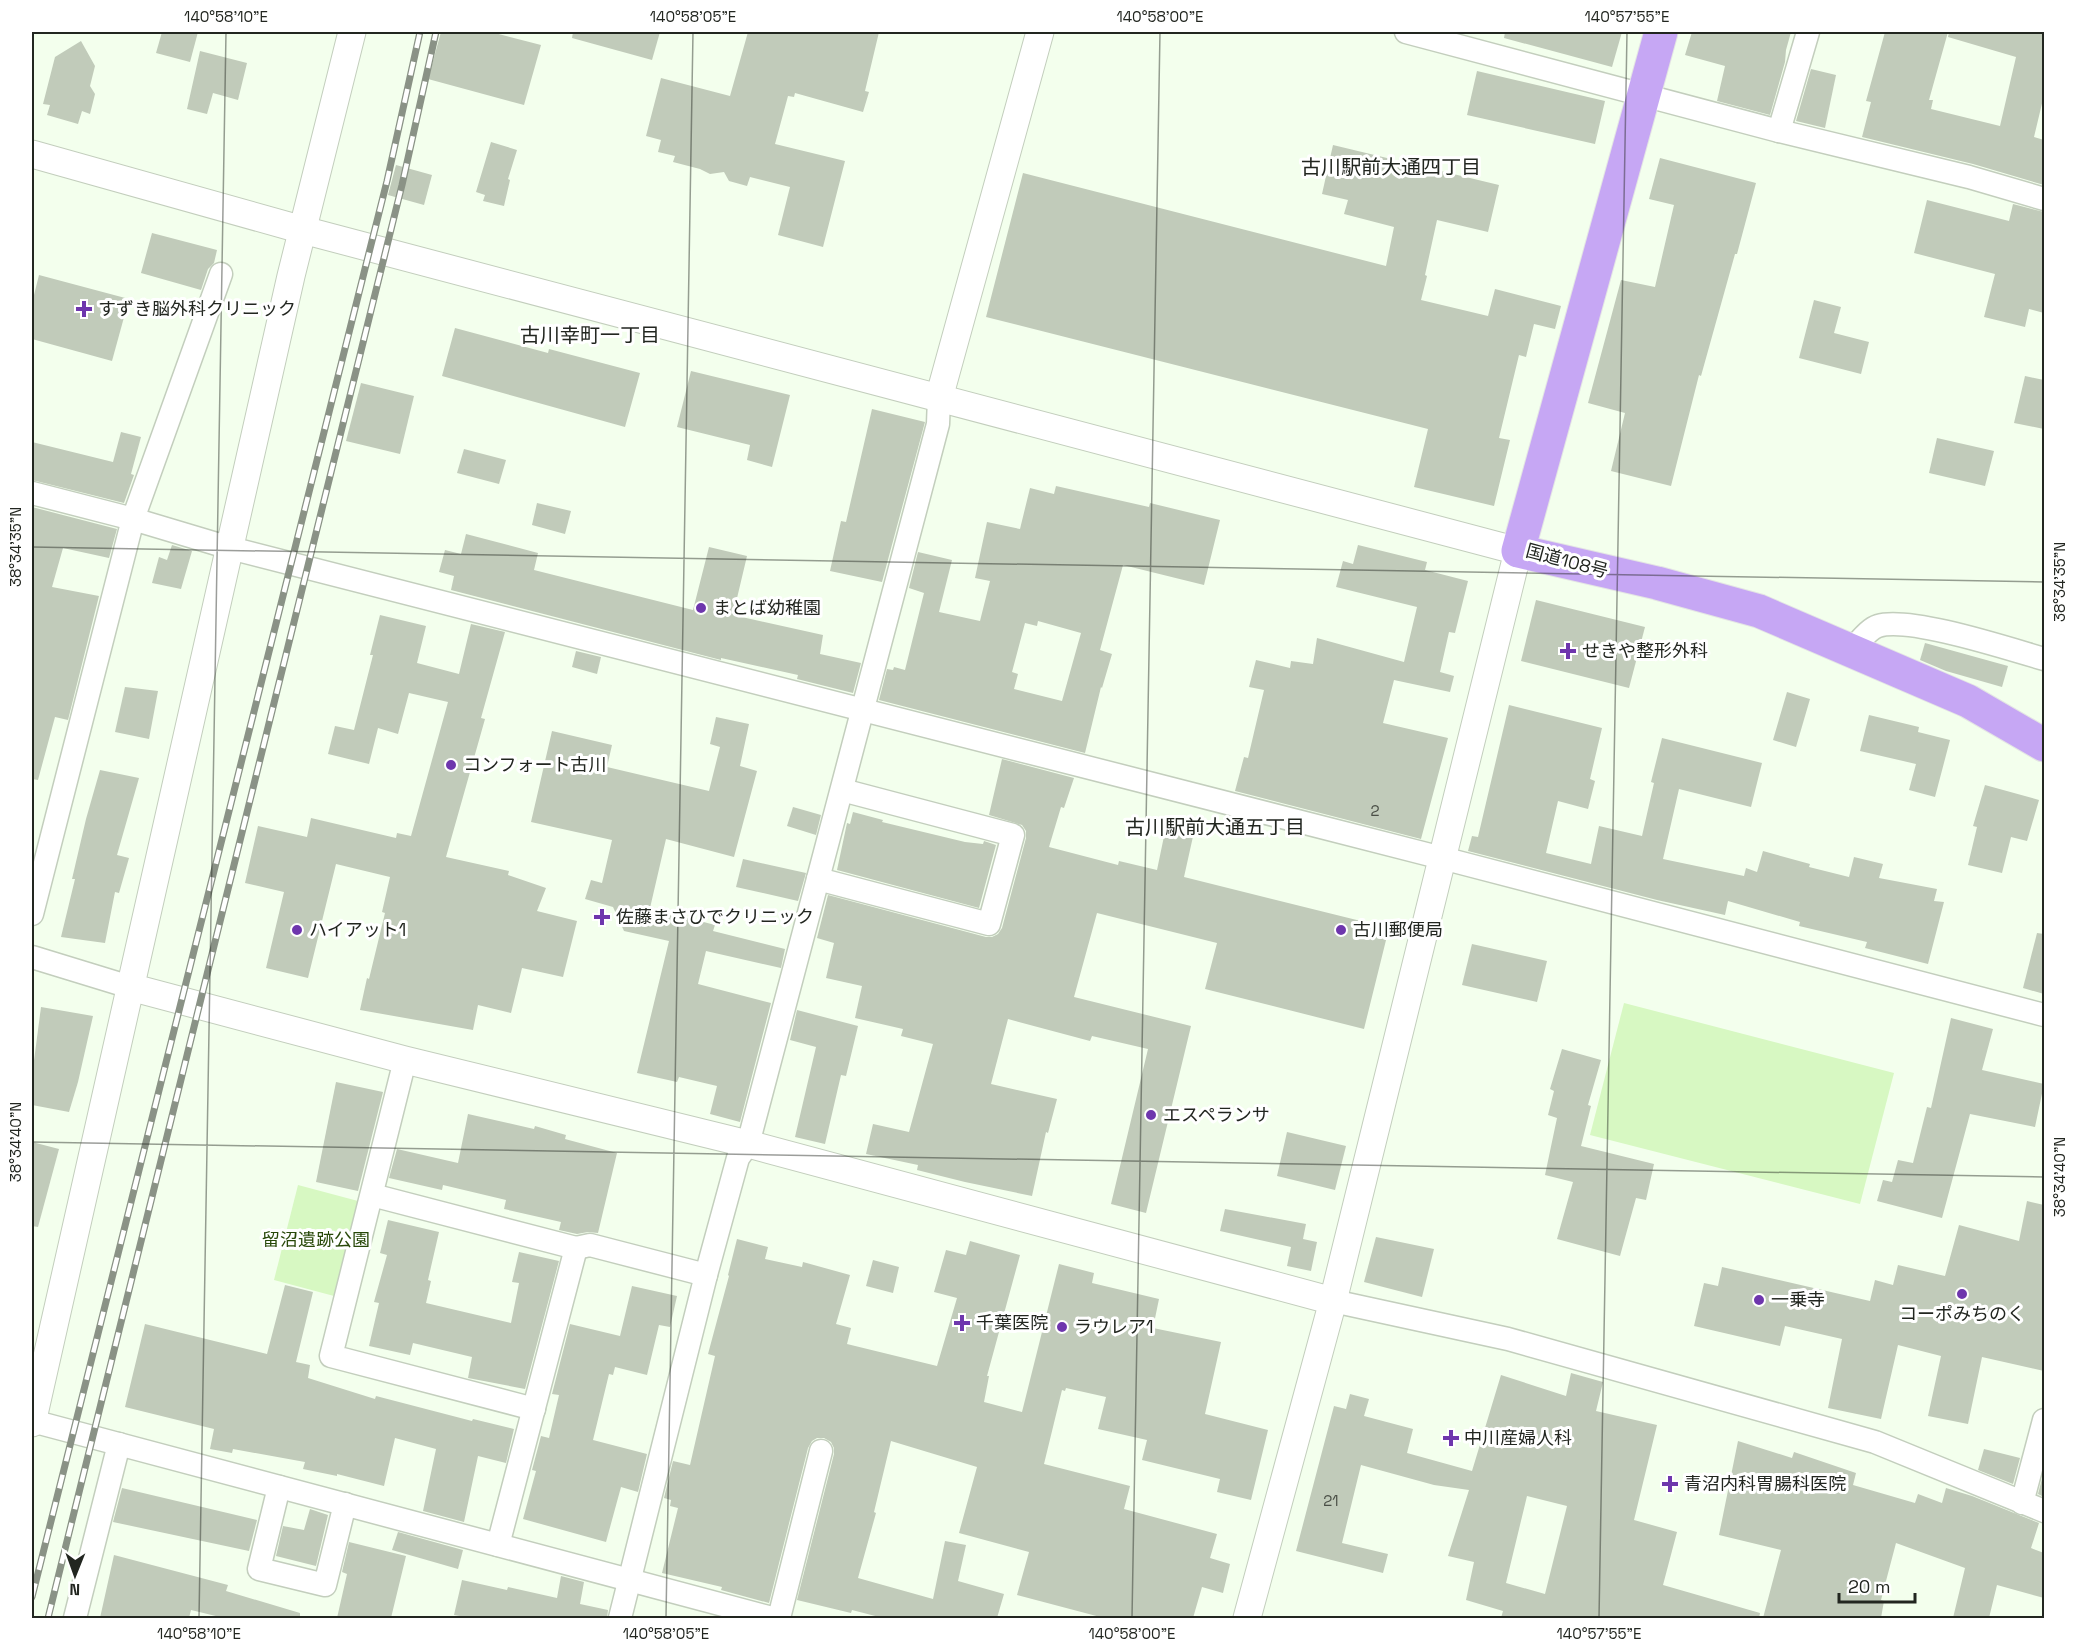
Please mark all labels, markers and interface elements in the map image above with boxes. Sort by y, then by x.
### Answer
text: 140°58'10"E [184,7,268,26]
text: 140°58'05"E [650,7,736,26]
text: 140°58'00"E [1116,7,1204,26]
text: 140°57'55"E [1585,7,1669,26]
district label: 古川駅前大通四丁目 [1301,154,1481,180]
place label: すずき脳外科クリニック [98,297,296,320]
marker: すずき脳外科クリニック [75,300,93,318]
district label: 古川幸町一丁目 [520,322,660,348]
text: 38°34'35"N [6,507,25,587]
street label: 国道108号 [1523,539,1611,583]
text: 38°34'35"N [2050,542,2069,622]
place label: まとば幼稚園 [713,596,821,619]
marker: まとば幼稚園 [694,601,708,615]
place label: せきや整形外科 [1582,639,1708,662]
marker: せきや整形外科 [1559,642,1577,660]
place label: コンフォート古川 [463,753,606,776]
marker: コンフォート古川 [444,758,458,772]
house number: 2 [1370,801,1380,820]
district label: 古川駅前大通五丁目 [1125,814,1305,840]
place label: 佐藤まさひでクリニック [616,905,814,928]
marker: 佐藤まさひでクリニック [593,908,611,926]
place label: ハイアット1 [309,918,406,941]
place label: 古川郵便局 [1353,918,1443,941]
marker: ハイアット1 [290,923,304,937]
marker: 古川郵便局 [1334,923,1348,937]
text: 38°34'40"N [6,1102,25,1182]
place label: エスペランサ [1163,1103,1270,1126]
marker: エスペランサ [1144,1108,1158,1122]
text: 38°34'40"N [2050,1137,2069,1217]
park label: 留沼遺跡公園 [262,1228,370,1251]
marker: コーポみちのく [1955,1287,1969,1301]
place label: 一乗寺 [1771,1288,1825,1311]
marker: 一乗寺 [1752,1293,1766,1307]
place label: コーポみちのく [1899,1302,2025,1325]
place label: 千葉医院 [976,1311,1048,1334]
marker: 千葉医院 [953,1314,971,1332]
place label: ラウレア1 [1074,1315,1154,1338]
marker: ラウレア1 [1055,1320,1069,1334]
place label: 中川産婦人科 [1464,1426,1572,1449]
marker: 中川産婦人科 [1442,1429,1460,1447]
place label: 青沼内科胃腸科医院 [1684,1472,1846,1495]
marker: 青沼内科胃腸科医院 [1661,1475,1679,1493]
house number: 21 [1323,1491,1339,1510]
north arrow [45,1545,105,1605]
scale bar [1839,1566,1916,1604]
text: 20 m [1848,1575,1891,1598]
text: N [69,1579,80,1600]
text: 140°58'10"E [157,1624,241,1643]
text: 140°58'05"E [623,1624,709,1643]
text: 140°58'00"E [1088,1624,1176,1643]
text: 140°57'55"E [1557,1624,1641,1643]

